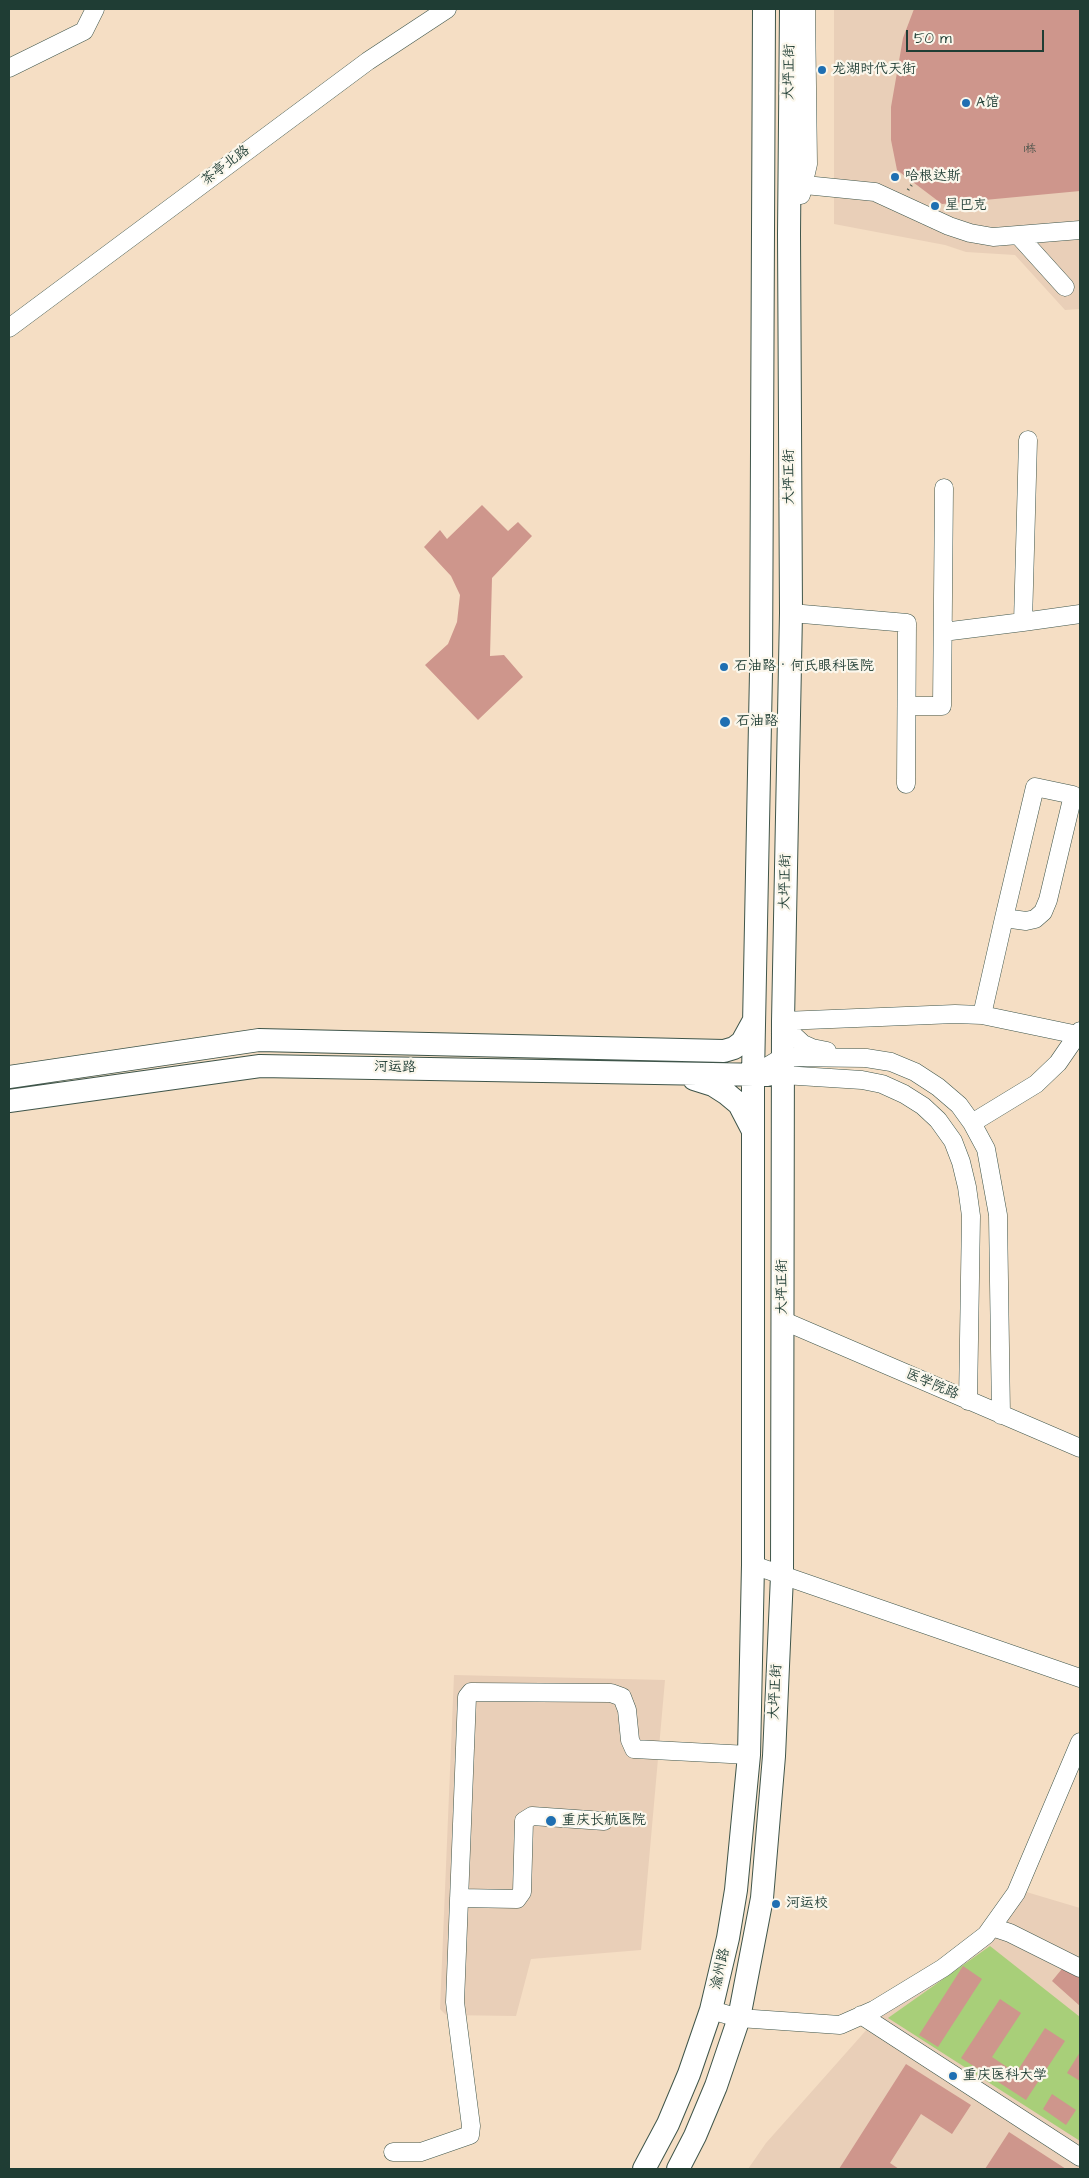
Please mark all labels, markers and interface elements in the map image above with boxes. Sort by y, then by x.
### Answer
scale bar [909,20,1046,52]
text: 50 m [914,28,952,49]
street label: 大坪正街 [781,44,799,100]
place label: 龙湖时代天街 [832,62,916,78]
marker: 龙湖时代天街 [816,64,828,76]
place label: A馆 [976,95,999,111]
marker: A馆 [960,97,972,109]
street label: 茶亭北路 [199,142,253,190]
house number: 1栋 [1024,143,1036,157]
place label: 哈根达斯 [905,169,961,185]
marker: 哈根达斯 [889,171,901,183]
place label: 星巴克 [945,198,987,214]
marker: 星巴克 [929,200,941,212]
street label: 大坪正街 [782,449,798,505]
place label: 石油路‧何氏眼科医院 [734,659,874,675]
marker: 石油路‧何氏眼科医院 [718,661,730,673]
place label: 石油路 [736,714,778,730]
marker: 石油路 [718,715,732,729]
street label: 大坪正街 [777,854,795,910]
street label: 河运路 [374,1059,416,1077]
street label: 大坪正街 [775,1259,791,1315]
street label: 医学院路 [903,1366,961,1404]
street label: 大坪正街 [766,1664,786,1720]
place label: 重庆长航医院 [562,1813,646,1829]
marker: 重庆长航医院 [544,1814,558,1828]
place label: 河运校 [786,1896,828,1912]
marker: 河运校 [770,1898,782,1910]
street label: 渝州路 [708,1947,734,1991]
place label: 重庆医科大学 [963,2068,1047,2084]
marker: 重庆医科大学 [947,2070,959,2082]

